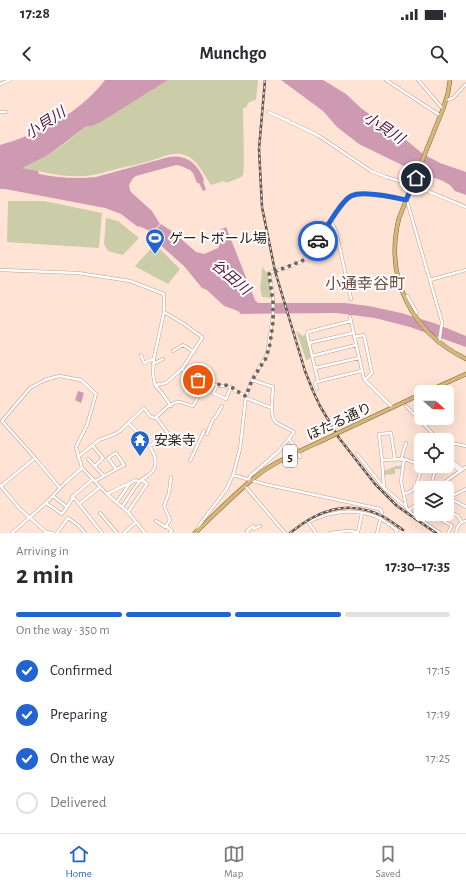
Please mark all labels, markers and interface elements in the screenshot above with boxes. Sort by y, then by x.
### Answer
text: 17:28 [20,6,50,21]
icon: back [16,43,38,65]
icon: search [428,43,450,65]
text: Munchgo [199,45,267,63]
water label: 小貝川 [22,103,70,142]
water label: 小貝川 [361,109,409,148]
pin [399,161,433,195]
icon: home [405,167,427,189]
courier [298,221,338,261]
sports icon: ゲートボール場 [144,227,166,255]
icon: car [307,230,329,252]
place label: ゲートボール場 [169,231,267,246]
water label: 谷田川 [209,256,255,299]
district label: 小通幸谷町 [325,275,405,292]
pin [181,363,215,397]
icon: bag [187,369,209,391]
north arrow [414,385,454,425]
map controls [414,385,454,521]
street label: ほたる通り [304,400,374,443]
temple icon: 安楽寺 [129,429,151,457]
place label: 安楽寺 [154,433,196,448]
button: locate [414,433,454,473]
road number: 5 [283,445,297,467]
button: layers [414,481,454,521]
text: Arriving in [16,545,69,558]
text: 17:30–17:35 [385,559,450,574]
text: 2 min [16,562,74,588]
text: On the way · 350 m [16,624,110,637]
icon: check [16,660,38,682]
text: Confirmed [50,663,112,678]
text: 17:15 [427,664,450,677]
icon: check [16,704,38,726]
text: Preparing [50,707,107,722]
text: 17:19 [427,708,450,721]
icon: check [16,748,38,770]
text: On the way [50,751,115,766]
text: 17:25 [426,752,450,765]
text: Delivered [50,795,107,810]
tab: Home [65,843,92,880]
tab: Map [223,843,245,880]
tab: Saved [375,843,401,880]

